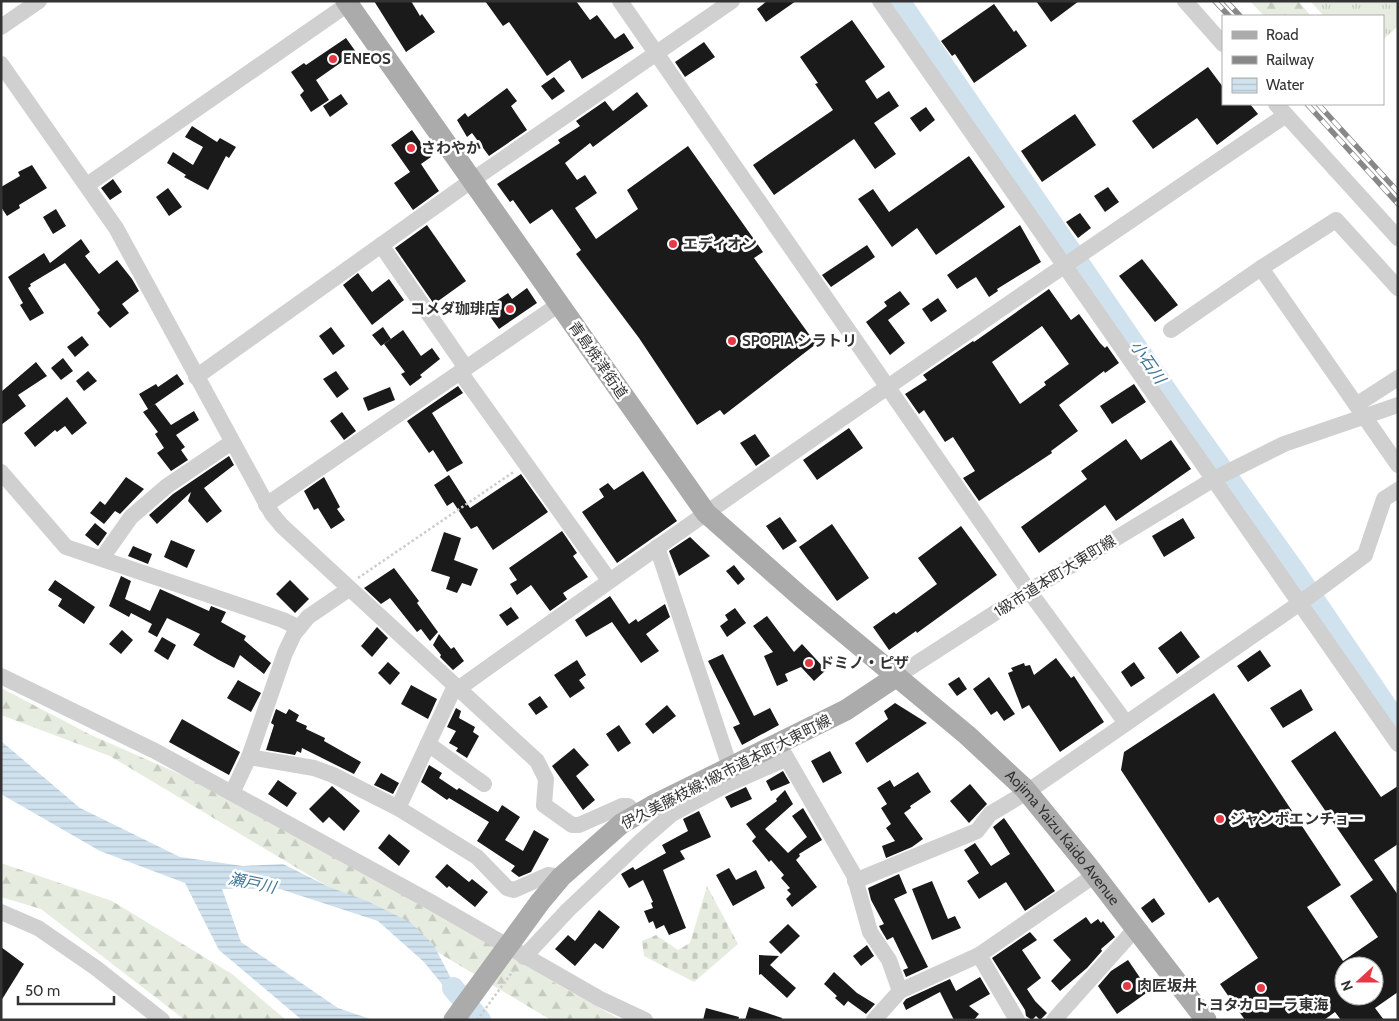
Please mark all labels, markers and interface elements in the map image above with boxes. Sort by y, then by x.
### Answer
legend [1222,15,1384,105]
text: Road [1266,26,1299,44]
place label: ENEOS [343,50,391,68]
text: Railway [1266,51,1315,69]
marker: ENEOS [327,53,339,65]
text: Water [1266,76,1304,94]
place label: さわやか [421,139,481,157]
marker: さわやか [405,142,417,154]
place label: エディオン [683,235,757,253]
marker: エディオン [667,238,679,250]
place label: コメダ珈琲店 [410,300,500,318]
marker: コメダ珈琲店 [504,303,516,315]
street label: 青島焼津街道 [565,318,631,402]
place label: SPOPIA シラトリ [742,332,857,350]
marker: SPOPIA シラトリ [726,335,738,347]
water label: 小石川 [1126,337,1171,389]
street label: 1級市道本町大東町線 [991,531,1119,621]
place label: ドミノ・ピザ [819,654,909,672]
marker: ドミノ・ピザ [803,657,815,669]
street label: 伊久美藤枝線;1級市道本町大東町線 [618,711,834,833]
street label: Aojima Yaizu Kaido Avenue [1001,766,1124,909]
place label: ジャンボエンチョー [1230,810,1364,828]
marker: ジャンボエンチョー [1214,813,1226,825]
water label: 瀬戸川 [227,869,279,898]
north arrow [1334,956,1384,1006]
scale bar [18,974,114,1006]
place label: 肉匠坂井 [1137,977,1197,995]
text: N [1337,978,1357,994]
marker: 肉匠坂井 [1121,980,1133,992]
text: 50 m [25,982,60,1000]
marker: トヨタカローラ東海 [1255,982,1267,994]
place label: トヨタカローラ東海 [1193,996,1329,1014]

